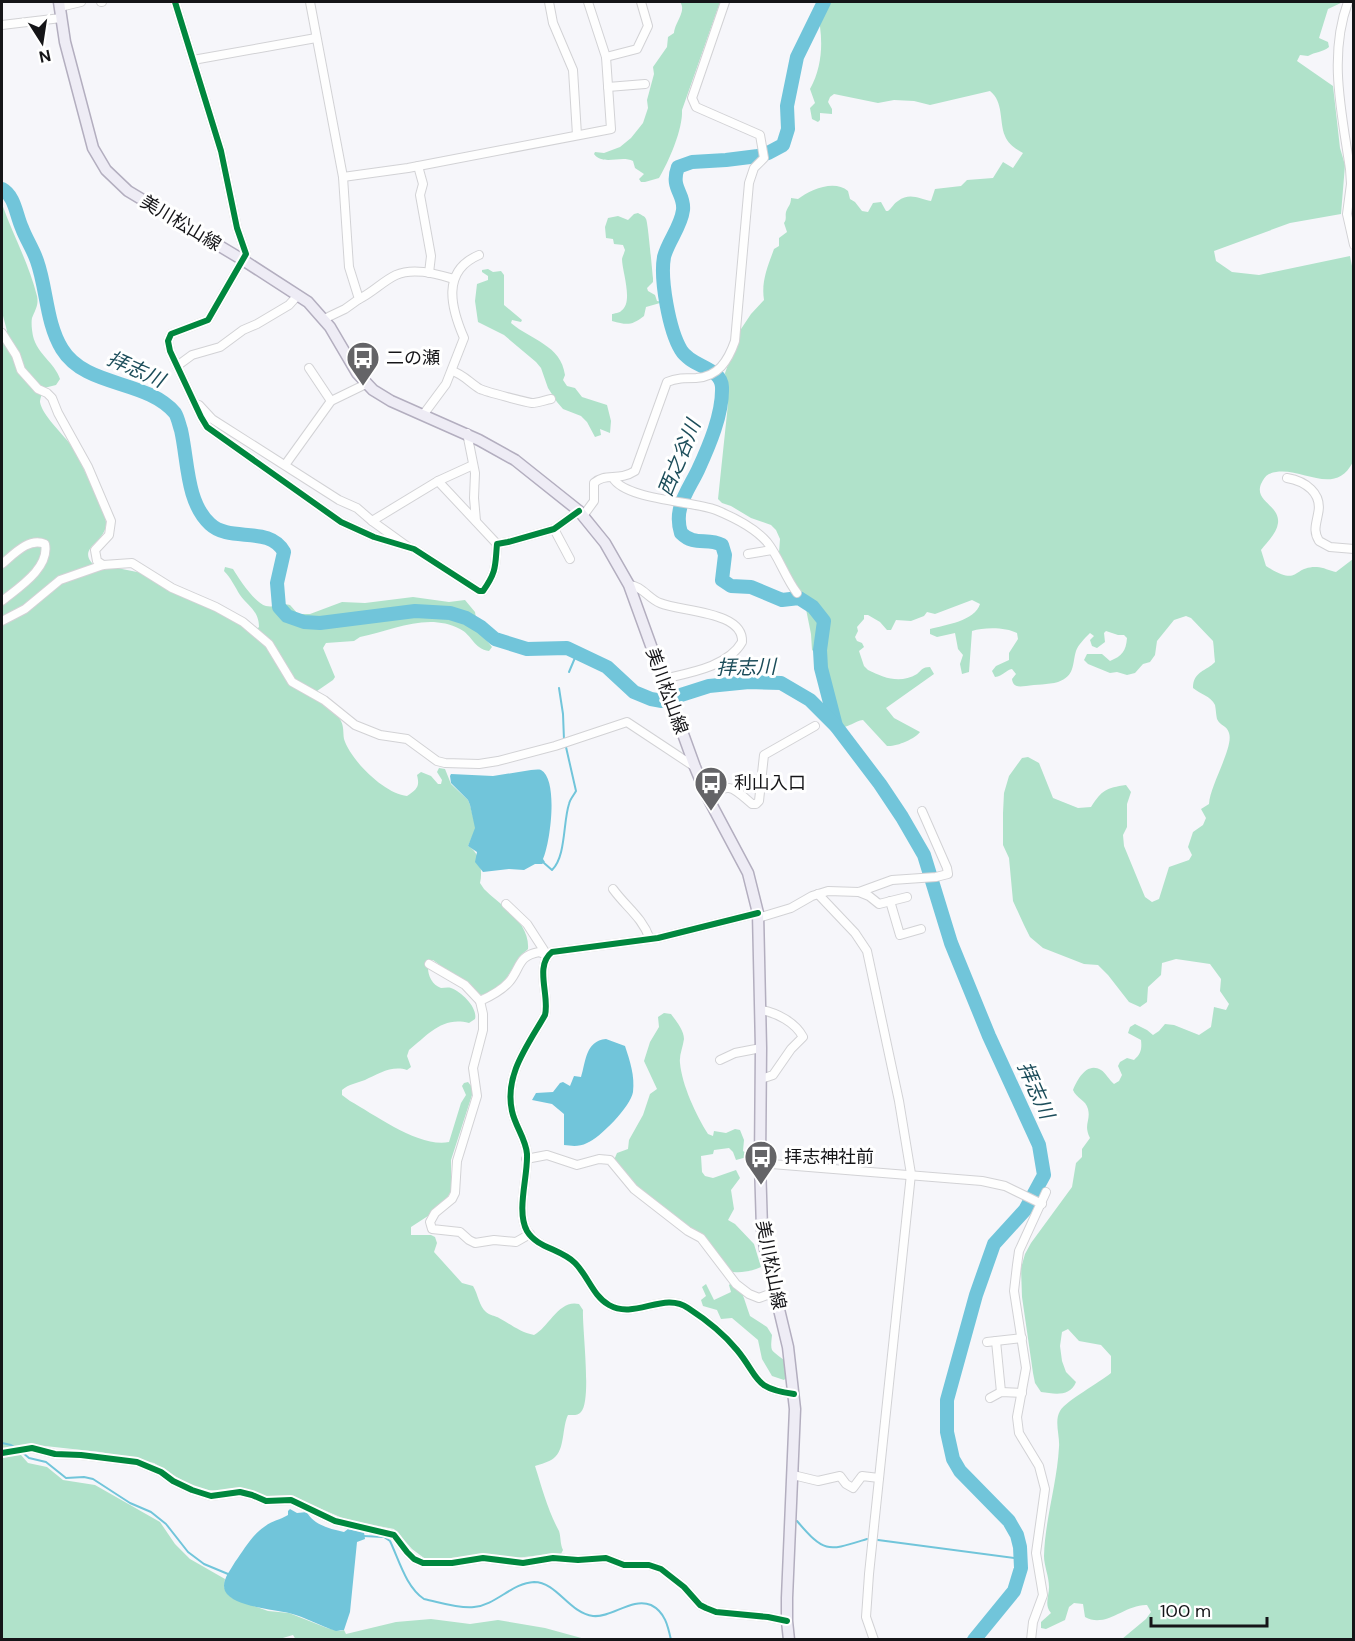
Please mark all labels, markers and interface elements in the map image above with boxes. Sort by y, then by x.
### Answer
north arrow [12,12,72,72]
text: N [37,45,53,68]
street label: 美川松山線 [136,190,226,256]
bus stop icon: 二の瀬 [345,340,381,387]
water label: 拝志川 [103,345,171,394]
place label: 二の瀬 [386,346,440,370]
water label: 西之谷川 [652,414,707,500]
street label: 美川松山線 [640,645,694,737]
water label: 拝志川 [716,653,778,681]
bus stop icon: 利山入口 [693,765,729,812]
place label: 利山入口 [734,771,806,795]
water label: 拝志川 [1012,1057,1061,1125]
bus stop icon: 拝志神社前 [743,1139,779,1186]
place label: 拝志神社前 [784,1145,874,1169]
street label: 美川松山線 [751,1219,791,1311]
scale bar [1151,1590,1266,1628]
text: 100 m [1160,1599,1211,1623]

